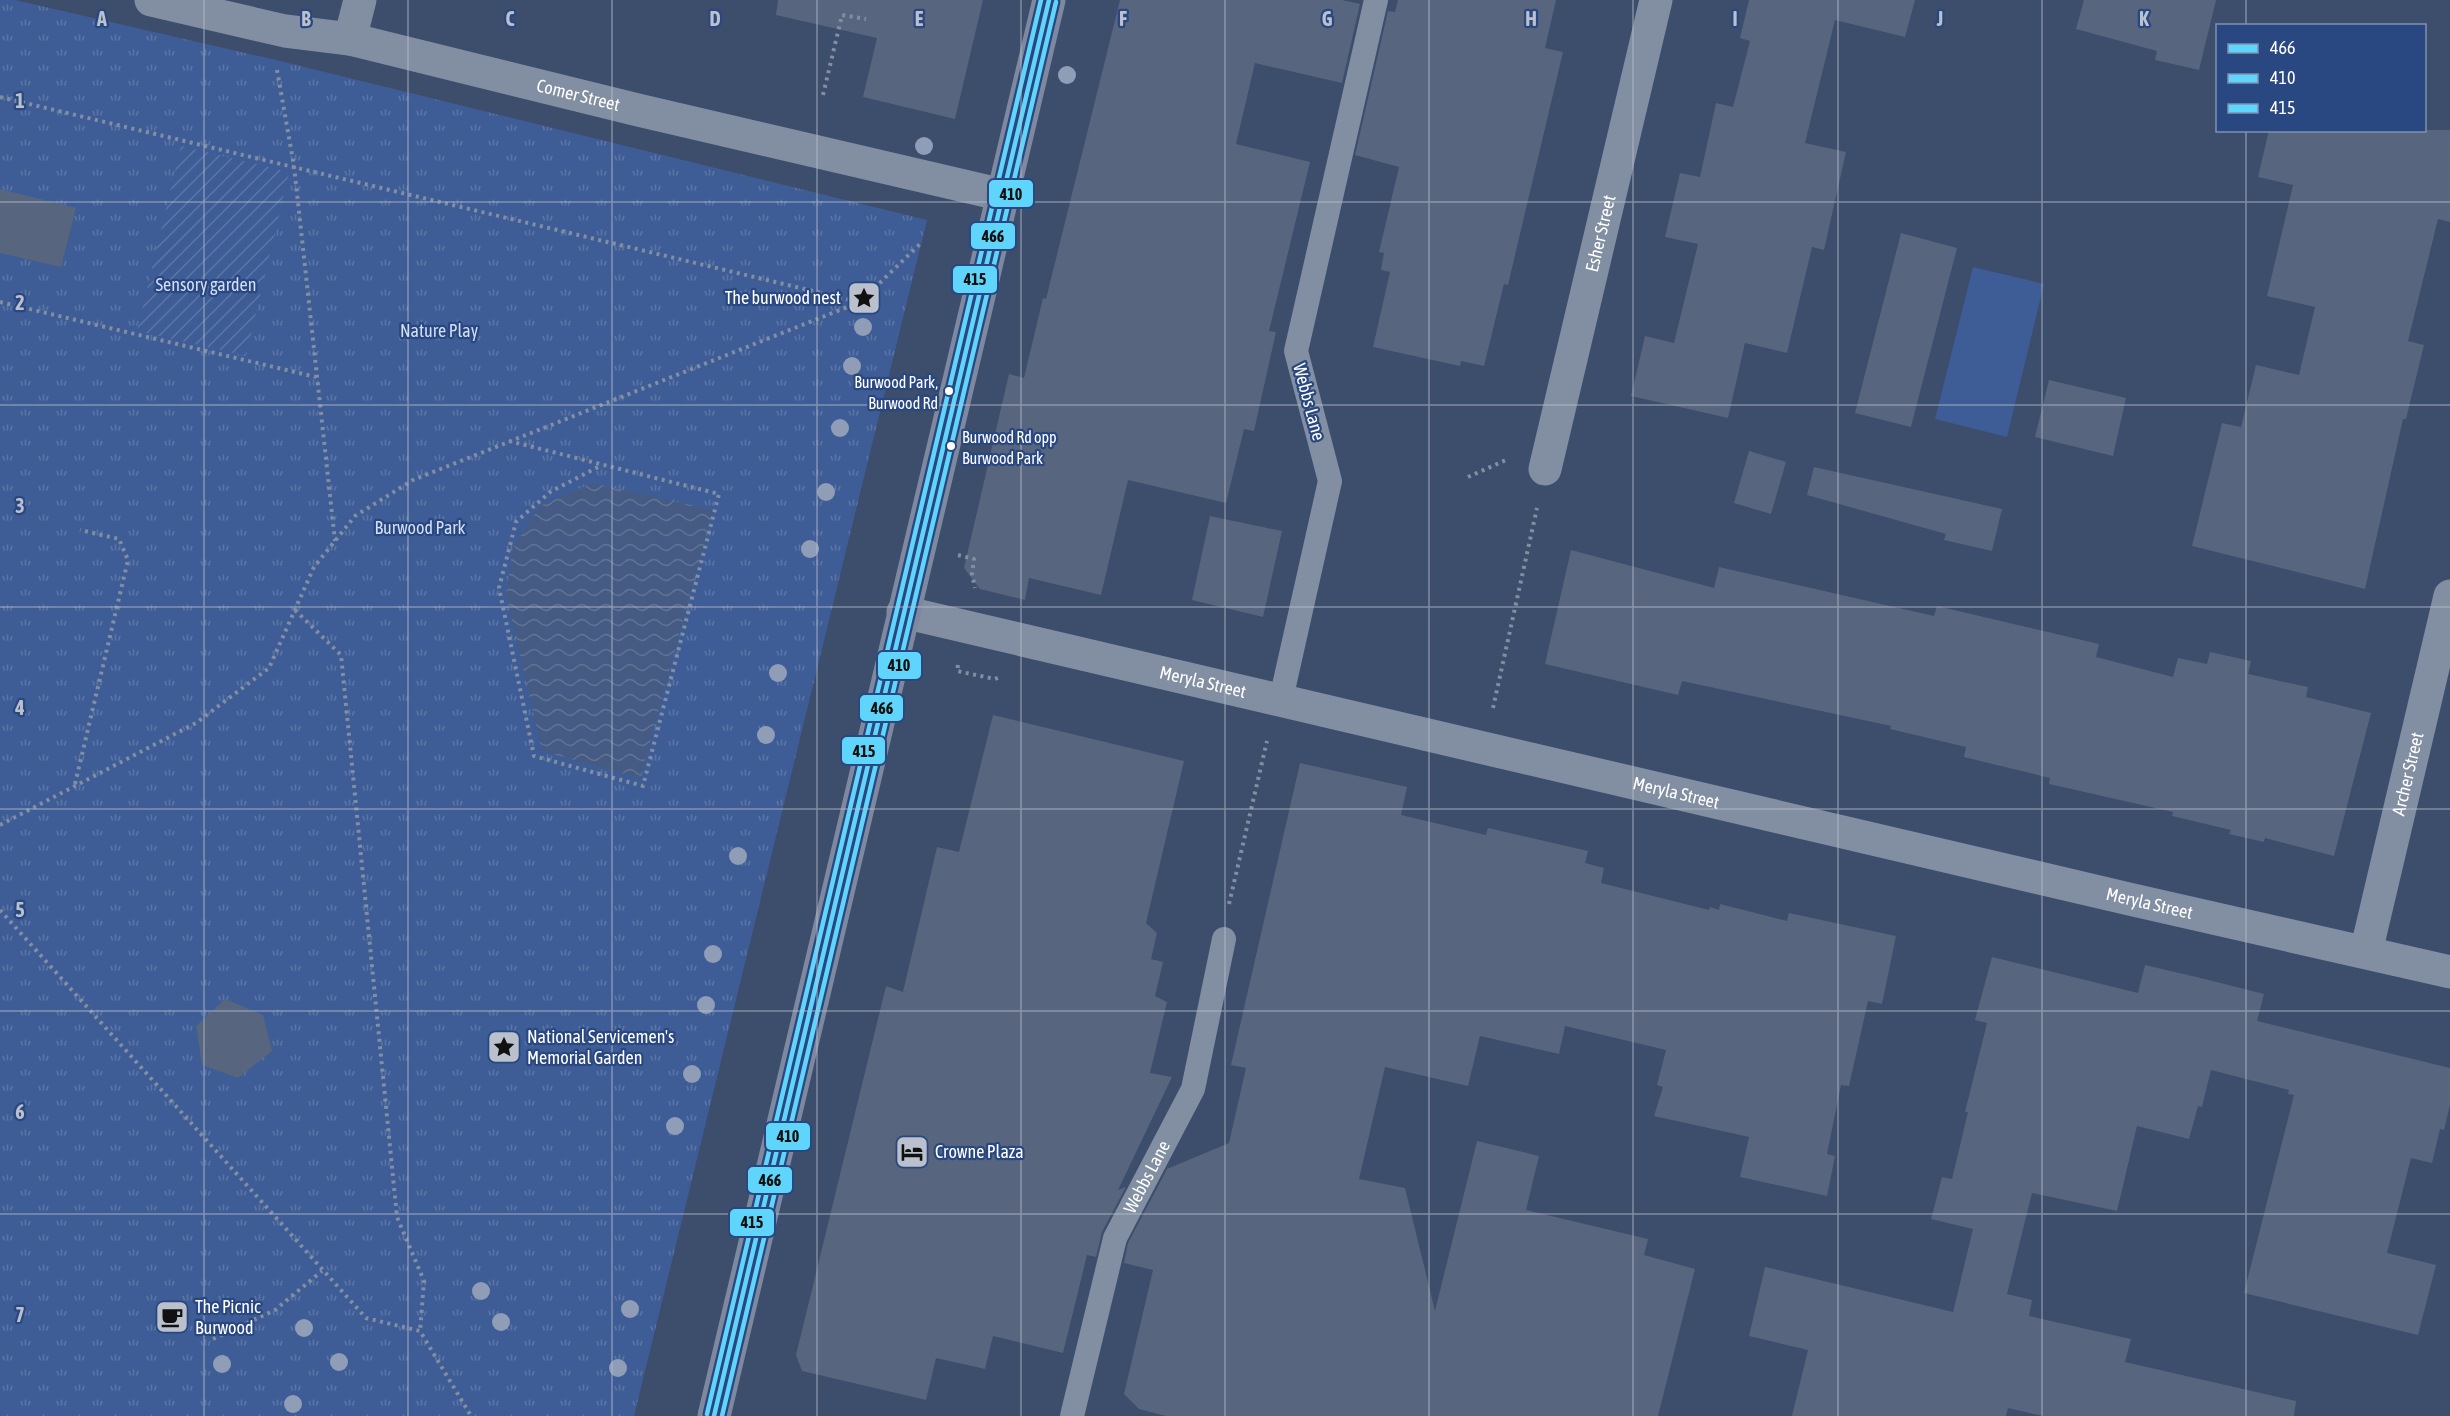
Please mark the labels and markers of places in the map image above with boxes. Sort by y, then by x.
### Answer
place icon: The burwood nest [846,280,882,316]
place label: The burwood nest [725,287,841,308]
place label: Burwood Park, Burwood Rd [854,373,938,412]
marker: Burwood Park, Burwood Rd [943,385,955,397]
place label: Burwood Rd opp Burwood Park [962,428,1057,467]
marker: Burwood Rd opp Burwood Park [945,440,957,452]
place label: National Servicemen's Memorial Garden [527,1026,674,1068]
place icon: National Servicemen's Memorial Garden [486,1029,522,1065]
hotel icon: Crowne Plaza [894,1134,930,1170]
place label: Crowne Plaza [935,1141,1024,1162]
place label: The Picnic Burwood [195,1296,261,1338]
cafe icon: The Picnic Burwood [154,1299,190,1335]

